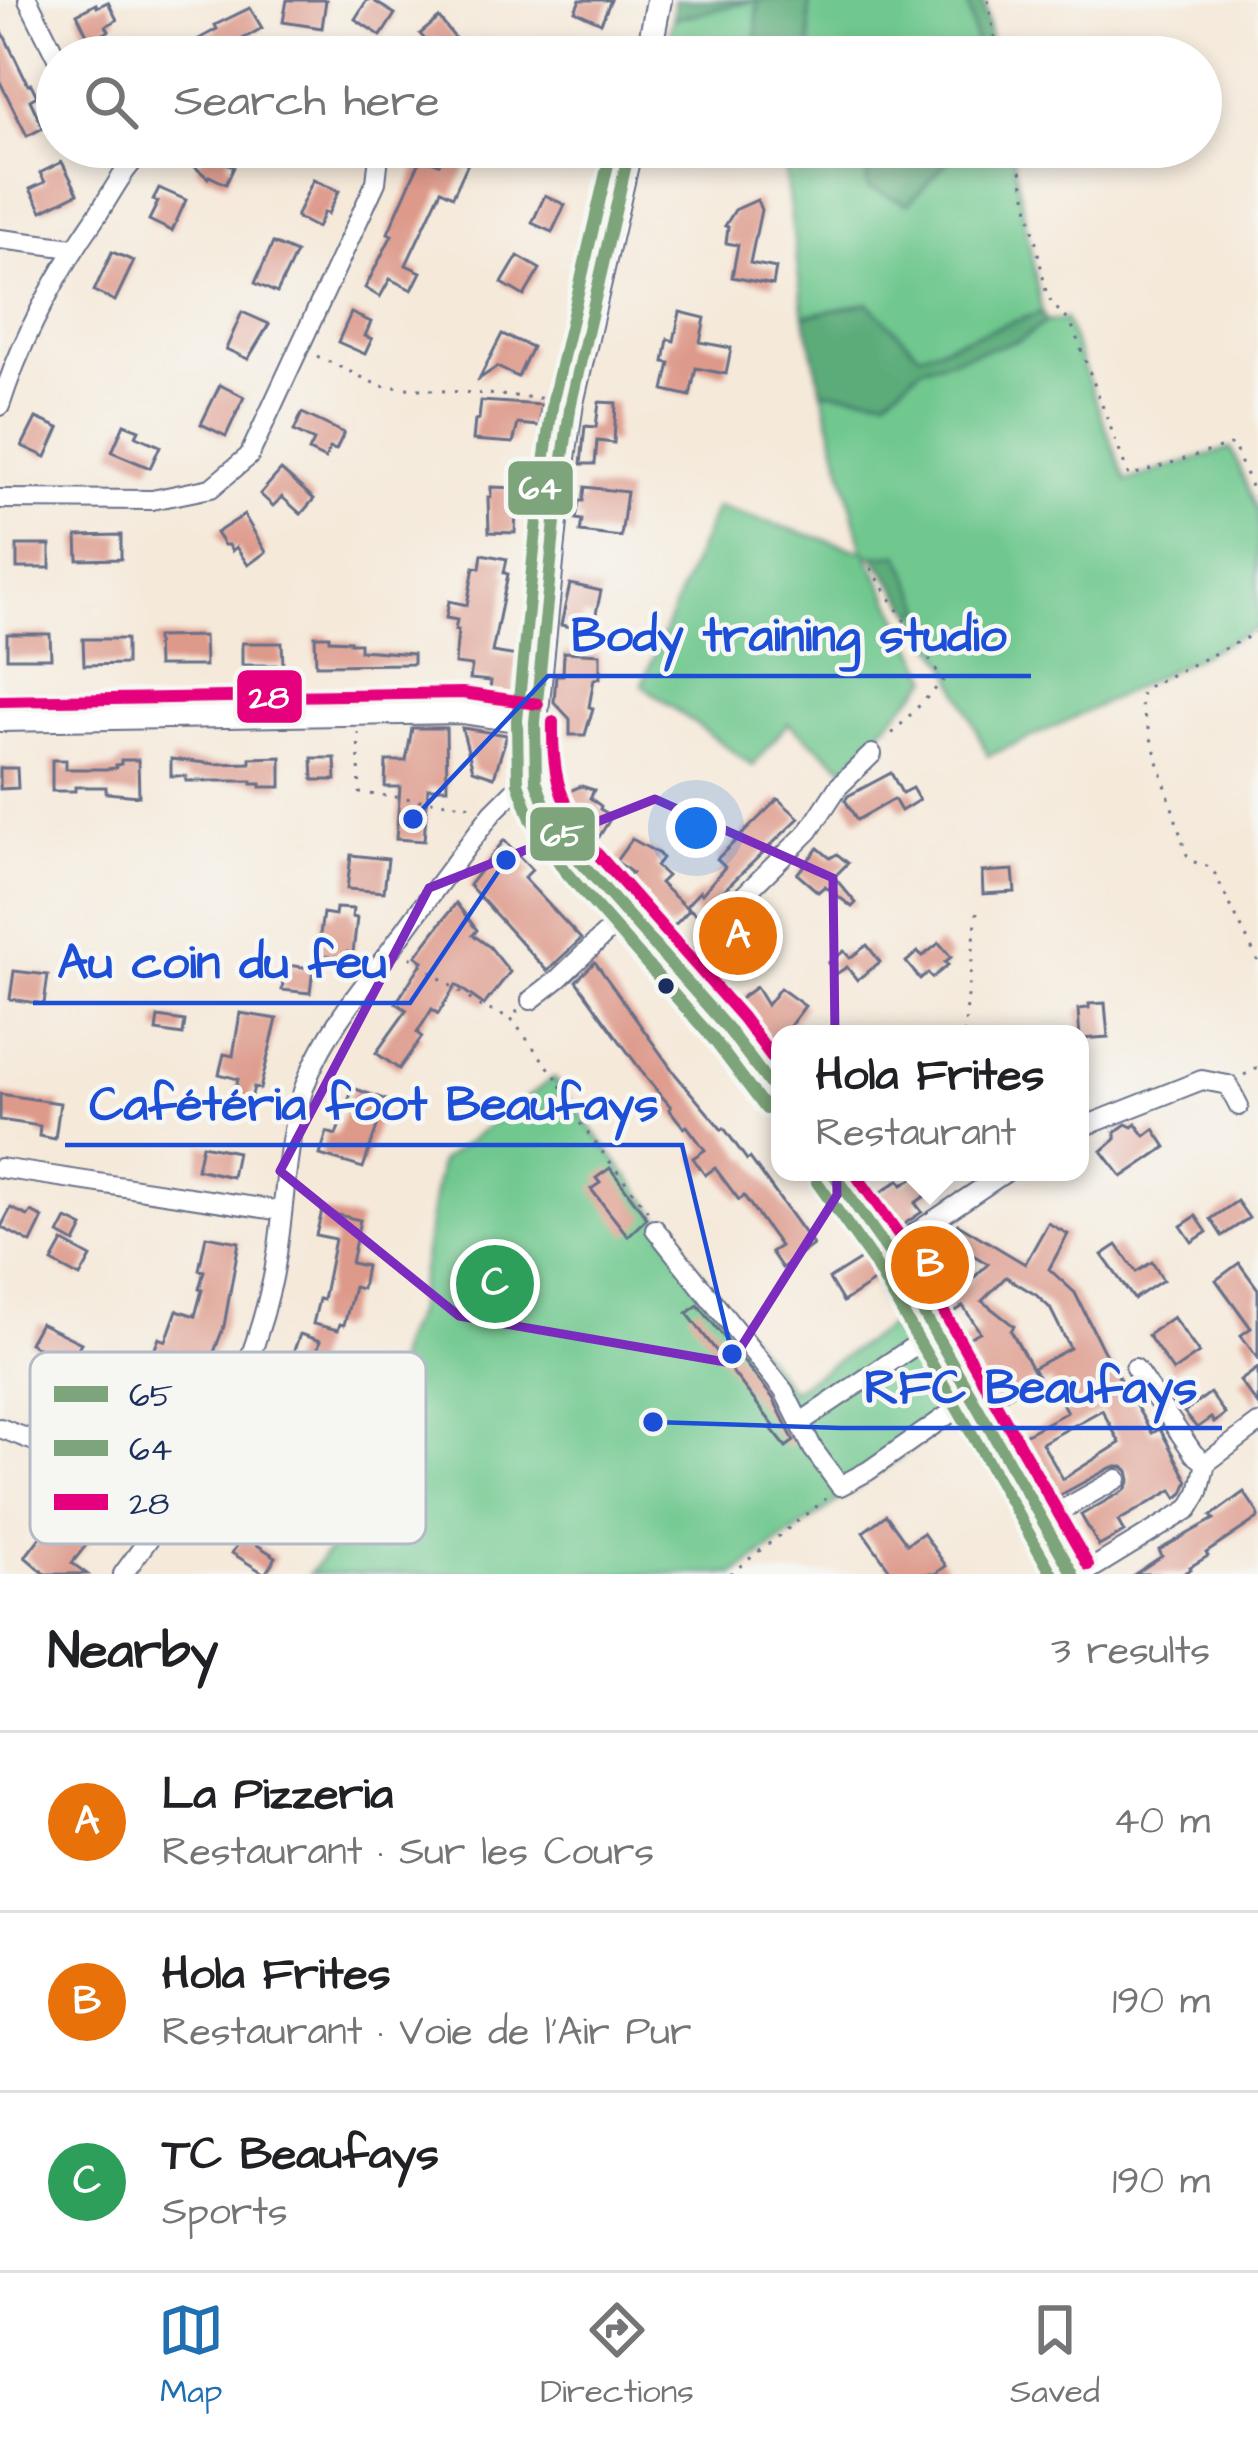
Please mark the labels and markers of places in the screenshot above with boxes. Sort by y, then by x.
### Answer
callout: Body training studio [548,592,1031,676]
pin: A [699,891,777,981]
callout: Au coin du feu [33,919,410,1003]
unlabelled marker [655,975,677,997]
callout: Cafétéria foot Beaufays [65,1061,682,1145]
pin: B [891,1220,969,1310]
pin: C [456,1239,534,1329]
callout: RFC Beaufays [841,1344,1222,1428]

